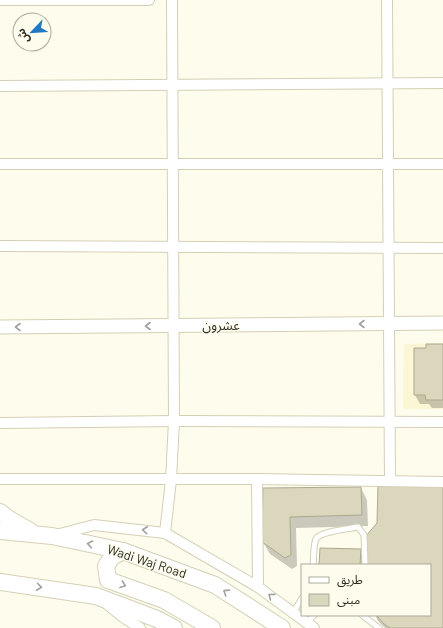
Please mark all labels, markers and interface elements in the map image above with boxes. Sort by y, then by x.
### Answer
north arrow [12,12,52,52]
text: ش [13,26,32,46]
street label: عشرون [202,317,240,334]
one-way arrow [359,320,365,328]
one-way arrow [145,322,151,330]
one-way arrow [15,323,21,331]
one-way arrow [142,526,148,535]
one-way arrow [87,540,94,549]
street label: Wadi Waj Road [105,541,189,581]
legend [301,564,431,616]
text: طريق [337,572,363,588]
one-way arrow [120,580,127,589]
one-way arrow [36,582,42,591]
one-way arrow [223,589,230,596]
text: مبنى [337,592,360,607]
one-way arrow [269,594,276,601]

